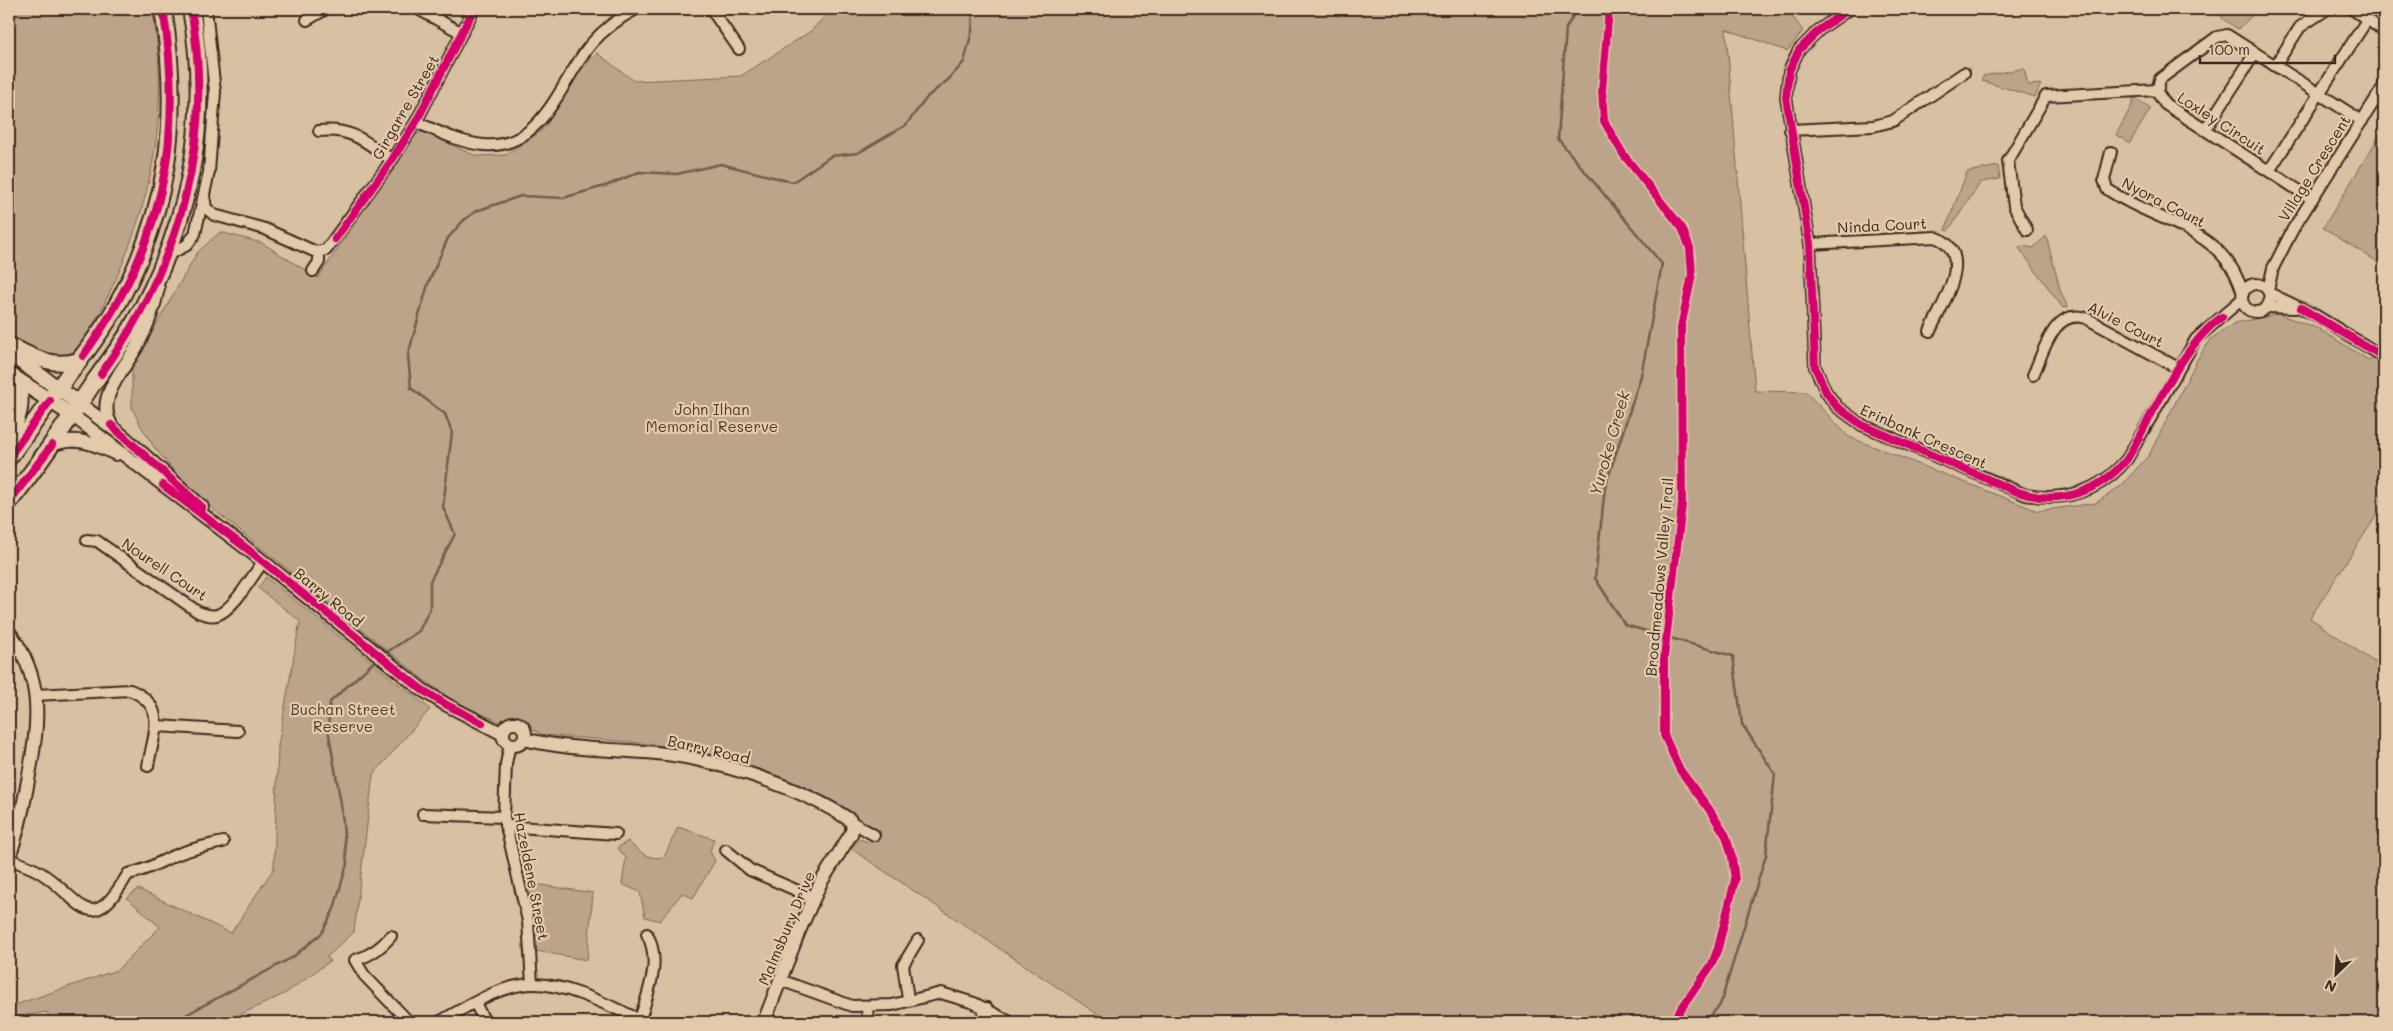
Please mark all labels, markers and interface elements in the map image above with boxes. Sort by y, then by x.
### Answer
scale bar [2200,32,2336,64]
text: 100 m [2208,39,2250,59]
street label: Girgarre Street [367,51,443,163]
street label: Loxley Circuit [2174,87,2270,159]
street label: Village Crescent [2273,111,2355,225]
street label: Nyora Court [2119,172,2209,232]
street label: Ninda Court [1837,213,1927,237]
street label: Alvie Court [2085,296,2167,352]
water label: Yuroke Creek [1584,388,1634,498]
park label: John Ilhan Memorial Reserve [646,399,778,436]
street label: Erinbank Crescent [1857,399,1991,473]
street label: Broadmeadows Valley Trail [1640,477,1678,677]
street label: Nourell Court [118,533,212,605]
street label: Barry Road [290,563,368,631]
park label: Buchan Street Reserve [290,699,396,736]
street label: Barry Road [666,730,752,768]
street label: Hazeldene Street [510,810,554,942]
street label: Malmsbury Drive [753,868,819,988]
north arrow [2310,948,2360,998]
text: N [2321,975,2339,997]

